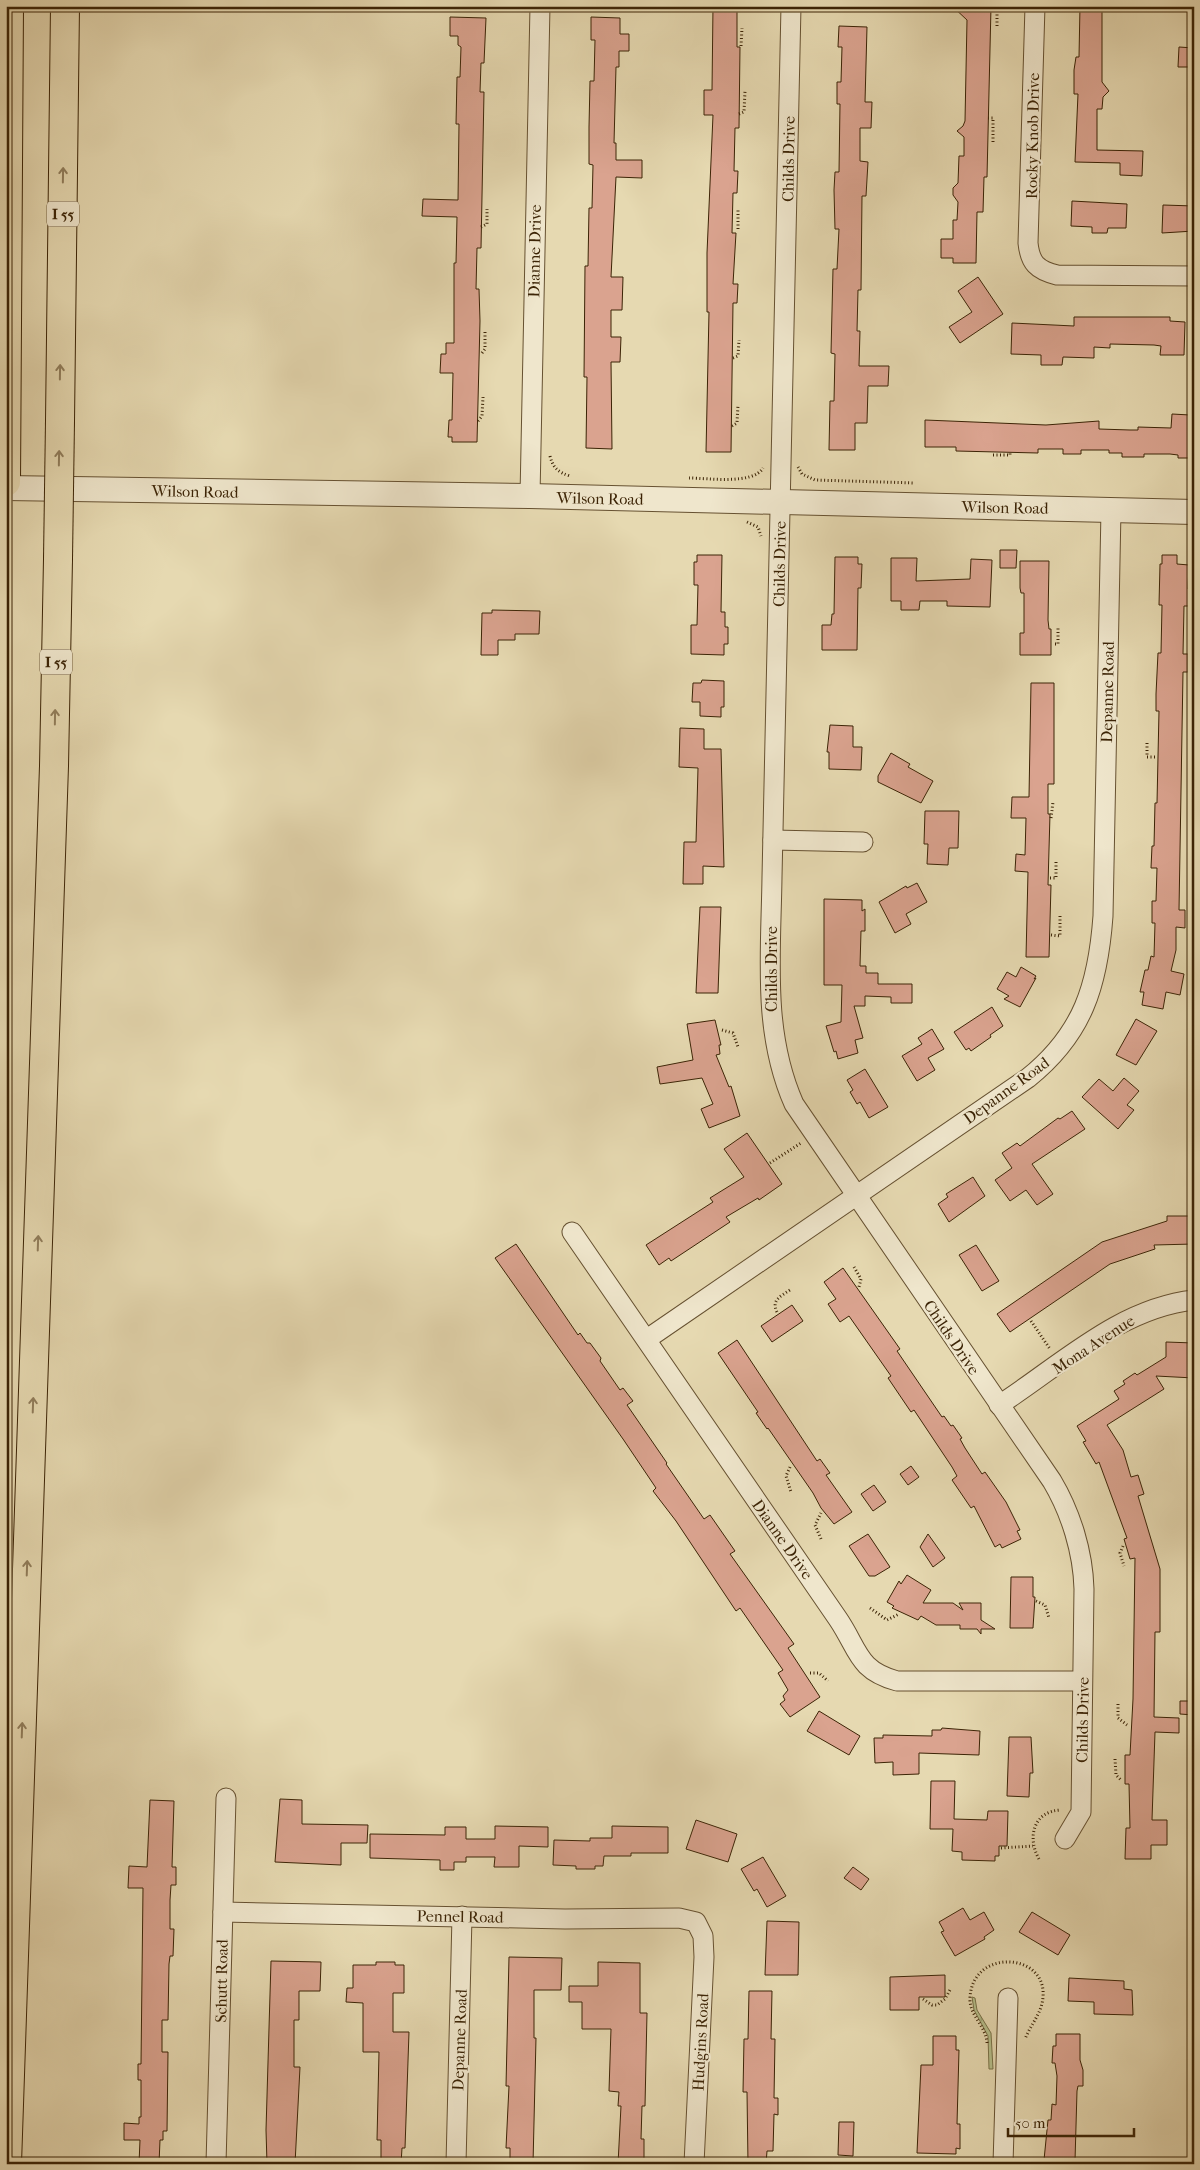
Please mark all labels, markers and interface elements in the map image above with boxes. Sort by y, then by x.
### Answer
street label: Rocky Knob Drive [1022,73,1043,199]
street label: Childs Drive [778,116,799,202]
one-way arrow [58,167,68,184]
road number: I 55 [47,202,79,226]
street label: Dianne Drive [524,204,545,298]
one-way arrow [56,365,65,381]
one-way arrow [54,450,64,466]
street label: Wilson Road [150,481,239,502]
street label: Wilson Road [555,488,644,509]
street label: Wilson Road [960,497,1049,518]
street label: Childs Drive [769,521,790,607]
street label: Depanne Road [1097,641,1118,743]
road number: I 55 [40,650,72,674]
one-way arrow [50,709,60,726]
street label: Childs Drive [762,926,781,1012]
street label: Depanne Road [960,1053,1053,1128]
one-way arrow [33,1235,43,1252]
street label: Childs Drive [920,1296,984,1378]
street label: Mona Avenue [1049,1311,1138,1378]
one-way arrow [28,1398,37,1414]
street label: Dianne Drive [748,1496,817,1583]
one-way arrow [22,1560,32,1576]
street label: Childs Drive [1072,1677,1093,1763]
one-way arrow [17,1722,26,1738]
street label: Pennel Road [416,1906,504,1927]
street label: Schutt Road [211,1939,232,2023]
street label: Depanne Road [448,1989,471,2091]
street label: Hudgins Road [688,1992,713,2091]
scale bar [1008,2105,1134,2137]
text: 50 m [1015,2114,1046,2132]

